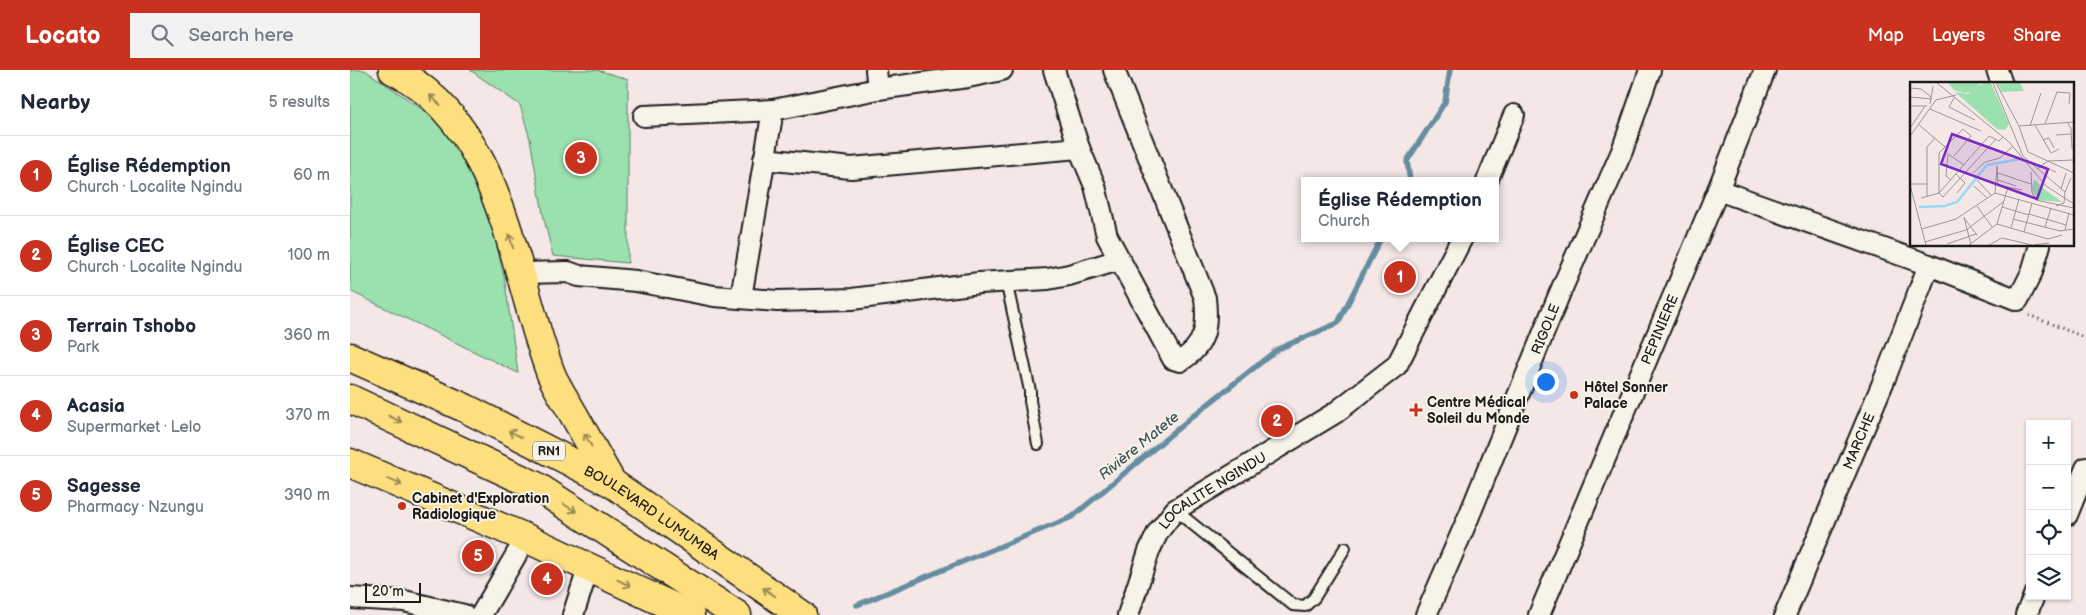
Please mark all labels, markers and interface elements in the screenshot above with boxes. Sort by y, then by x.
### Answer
search box [130,13,480,58]
text: Locato [25,21,100,50]
icon: search [148,21,176,49]
text: Search here [188,24,294,47]
text: Map [1868,25,1904,46]
text: Layers [1932,25,1985,46]
text: Share [2013,25,2061,46]
inset map [1910,82,2074,246]
text: Nearby [20,90,90,115]
text: 5 results [268,93,330,112]
one-way arrow [428,94,441,106]
pin: 3 [565,139,597,177]
text: Église Rédemption [67,155,231,178]
text: 1 [33,166,39,185]
text: 60 m [293,166,330,185]
popup [1301,177,1499,242]
text: Church · Localite Ngindu [67,178,242,197]
text: Église Rédemption [1318,189,1482,212]
text: Church [1318,212,1370,231]
one-way arrow [505,233,515,249]
text: Église CEC [67,235,164,258]
text: 2 [31,246,41,265]
text: 100 m [287,246,330,265]
text: Church · Localite Ngindu [67,258,242,277]
pin: 1 [1384,258,1416,296]
street label: PEPINIERE [1637,292,1682,367]
street label: RIGOLE [1527,301,1563,357]
text: Terrain Tshobo [67,315,196,338]
text: 3 [31,326,41,345]
text: 360 m [283,326,330,345]
text: Park [67,338,99,357]
your location [1533,369,1559,395]
place label: Hôtel Sonner Palace [1584,379,1668,412]
marker: Hôtel Sonner Palace [1568,389,1580,401]
place label: Centre Médical Soleil du Monde [1427,394,1530,427]
text: Acasia [67,395,125,418]
pin: 2 [1261,402,1293,440]
marker: Centre Médical Soleil du Monde [1409,403,1423,417]
text: 4 [31,406,41,425]
text: 370 m [285,406,330,425]
water label: Rivière Matete [1095,408,1183,484]
street label: MARCHE [1839,410,1878,472]
one-way arrow [387,414,402,424]
text: Supermarket · Lelo [67,418,201,437]
map controls [2026,420,2071,600]
button: + [2026,420,2071,465]
one-way arrow [508,429,523,438]
one-way arrow [583,433,593,448]
road number: RN1 [533,442,565,461]
street label: LOCALITE NGINDU [1155,448,1269,532]
street label: BOULEVARD LUMUMBA [581,462,723,564]
button: − [2026,465,2071,510]
text: Sagesse [67,475,141,498]
one-way arrow [387,478,402,488]
text: 5 [31,486,41,505]
text: 390 m [284,486,330,505]
place label: Cabinet d'Exploration Radiologique [412,490,549,523]
text: Pharmacy · Nzungu [67,498,204,517]
marker: Cabinet d'Exploration Radiologique [396,500,408,512]
one-way arrow [563,504,577,514]
button: locate [2026,510,2071,555]
pin: 5 [462,537,494,575]
button: layers [2026,555,2071,600]
pin: 4 [531,560,563,598]
one-way arrow [616,579,631,588]
scale bar [365,580,421,603]
text: 20 m [372,583,404,600]
one-way arrow [762,587,776,597]

